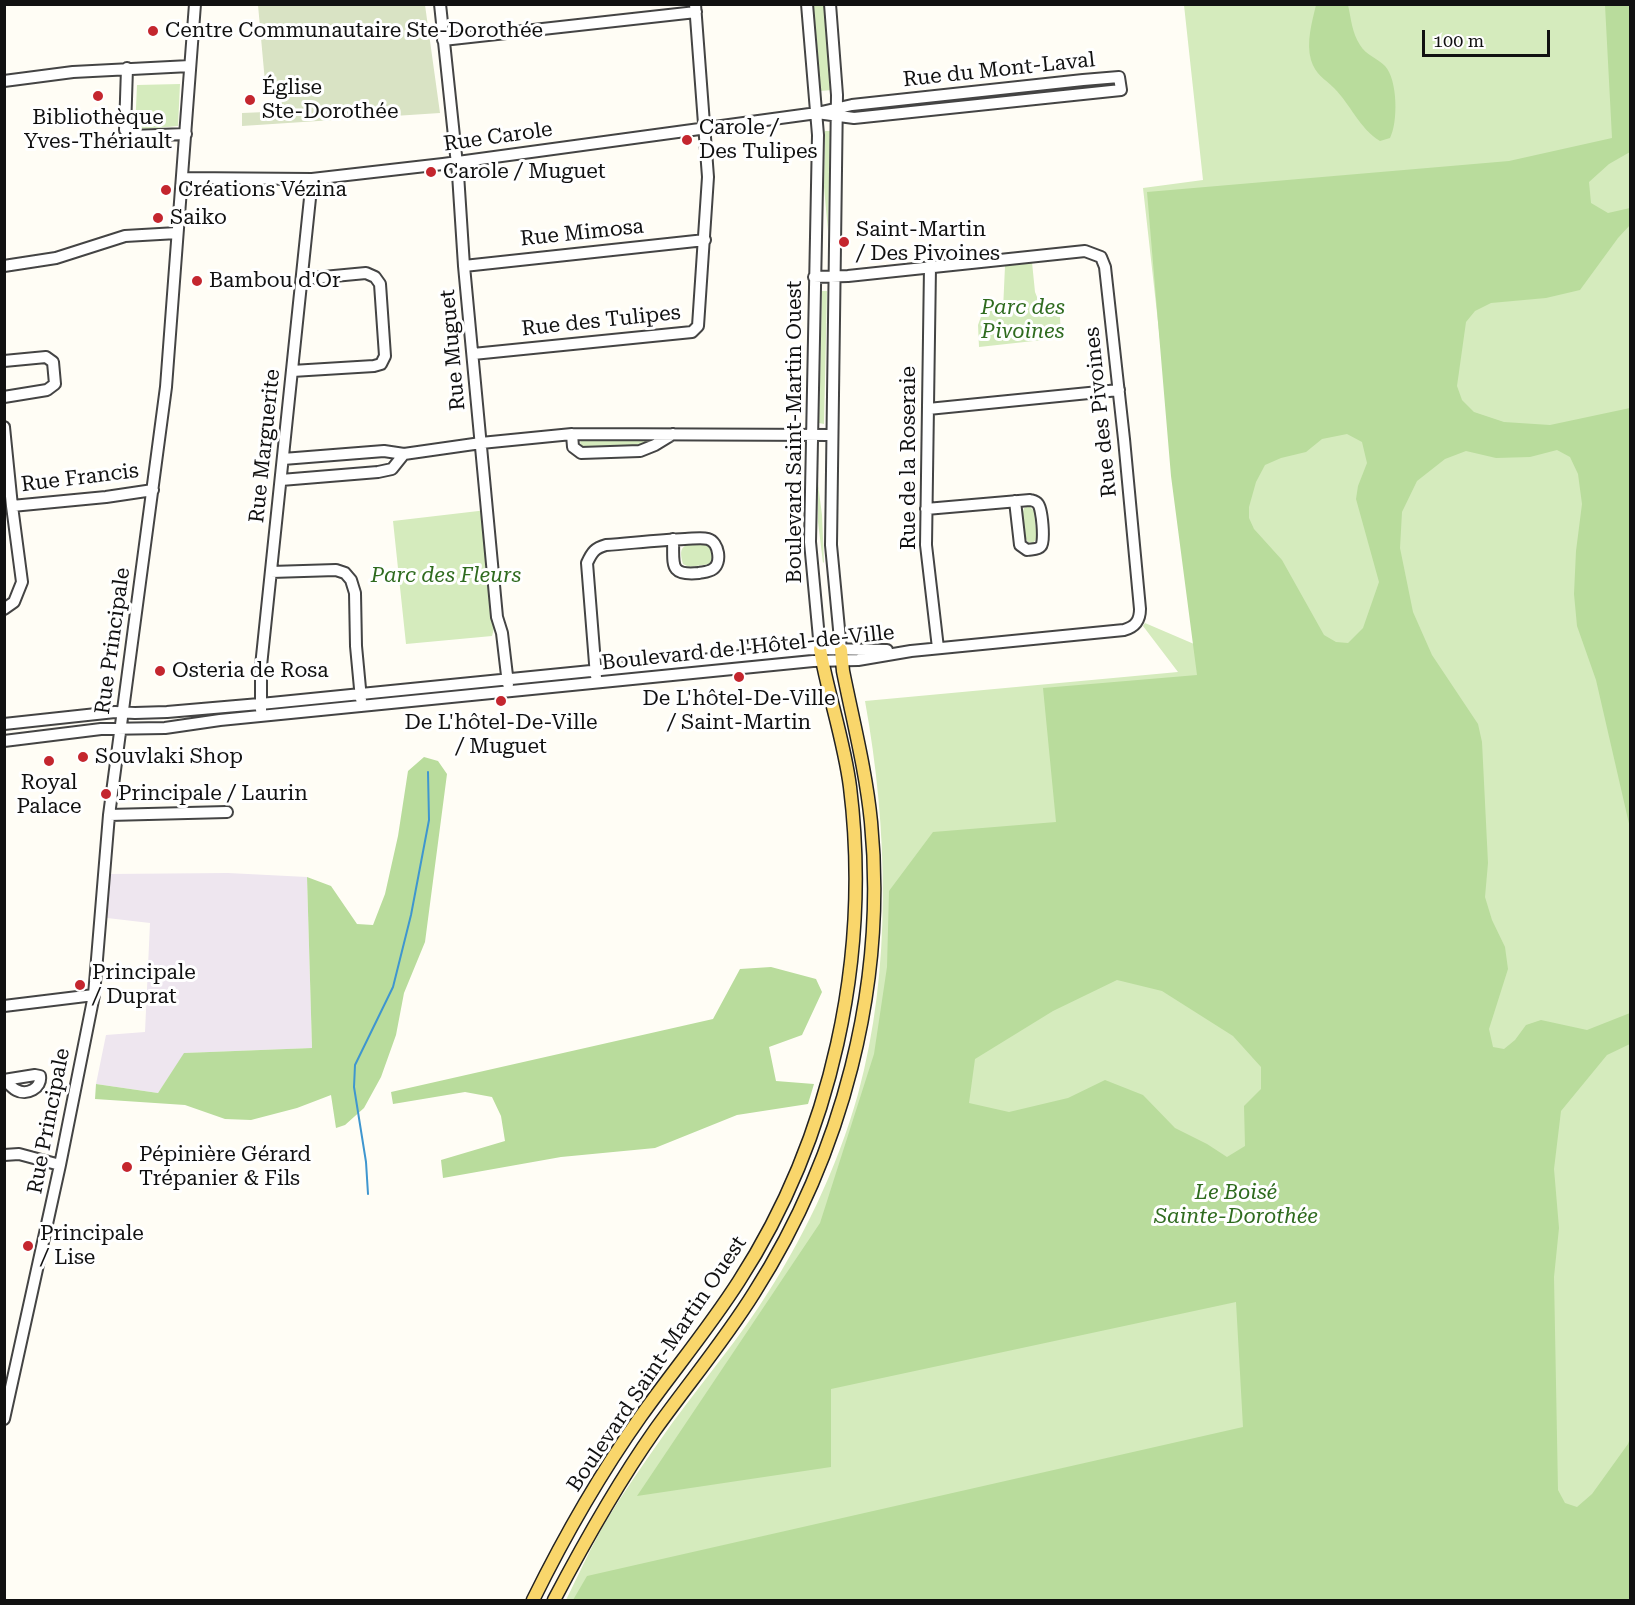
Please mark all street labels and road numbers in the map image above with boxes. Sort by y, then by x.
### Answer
street label: Rue du Mont-Laval [902,47,1096,93]
street label: Rue Carole [442,117,554,157]
street label: Rue Mimosa [519,214,645,252]
street label: Boulevard Saint-Martin Ouest [782,281,808,583]
street label: Rue Muguet [435,288,471,412]
street label: Rue des Tulipes [520,300,682,342]
street label: Rue des Pivoines [1080,326,1122,498]
street label: Rue de la Roseraie [896,366,922,550]
street label: Rue Marguerite [244,368,286,524]
street label: Rue Francis [20,458,140,498]
street label: Rue Principale [90,566,136,716]
street label: Boulevard de l'Hôtel-de-Ville [600,620,896,676]
street label: Rue Principale [23,1046,75,1196]
street label: Boulevard Saint-Martin Ouest [562,1231,752,1497]

